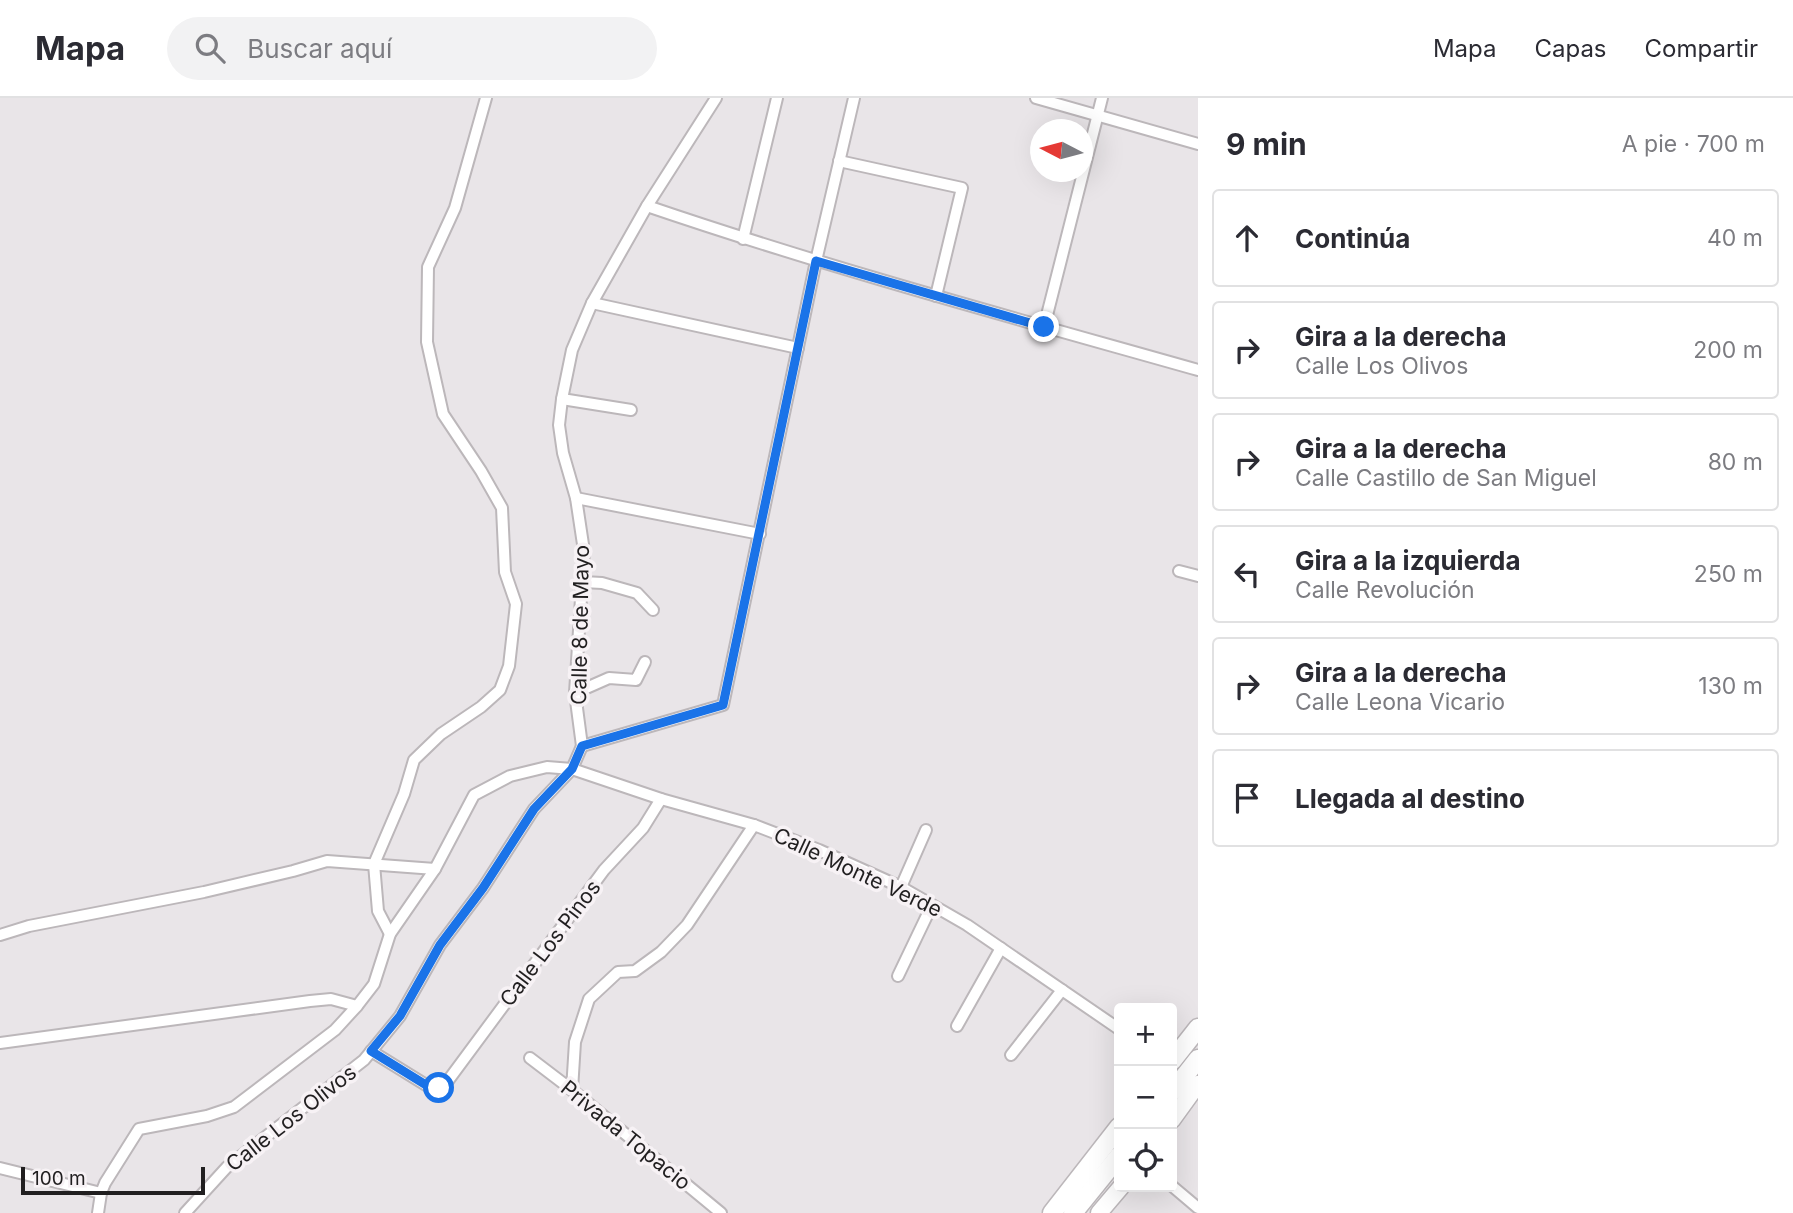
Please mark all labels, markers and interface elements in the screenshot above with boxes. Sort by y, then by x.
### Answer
search box [167,17,657,80]
text: Mapa [35,28,125,68]
icon: search [191,29,229,67]
text: Buscar aquí [247,33,392,64]
text: Mapa [1433,34,1496,63]
text: Capas [1534,34,1607,63]
text: Compartir [1645,34,1758,63]
north arrow [1030,119,1093,182]
text: 9 min [1226,126,1307,162]
text: A pie · 700 m [1622,130,1765,158]
icon: ahead [1228,219,1266,257]
text: Continúa [1295,223,1410,254]
text: 40 m [1707,224,1763,252]
route end [1028,311,1059,342]
text: Gira a la derecha [1295,321,1507,352]
icon: right [1228,331,1266,369]
text: 200 m [1693,336,1763,364]
text: Calle Los Olivos [1295,352,1468,380]
text: Gira a la derecha [1295,433,1507,464]
icon: right [1228,443,1266,481]
text: 80 m [1708,448,1763,476]
text: Calle Castillo de San Miguel [1295,464,1597,492]
street label: Calle 8 de Mayo [566,545,594,705]
text: Gira a la izquierda [1295,545,1521,576]
icon: left [1228,555,1266,593]
text: 250 m [1694,560,1763,588]
text: Calle Revolución [1295,576,1475,604]
text: Gira a la derecha [1295,657,1507,688]
icon: right [1228,667,1266,705]
text: 130 m [1698,672,1763,700]
text: Calle Leona Vicario [1295,688,1505,716]
icon: arrive [1228,779,1266,817]
text: Llegada al destino [1295,783,1525,814]
street label: Calle Monte Verde [770,822,946,922]
street label: Calle Los Pinos [494,875,606,1011]
map controls [1114,1003,1177,1192]
button: + [1114,1003,1177,1066]
street label: Calle Los Olivos [221,1059,361,1177]
button: − [1114,1066,1177,1129]
route start [423,1072,454,1103]
street label: Privada Topacio [556,1075,696,1195]
button: locate [1114,1129,1177,1192]
scale bar [21,1164,205,1196]
text: 100 m [32,1167,86,1190]

